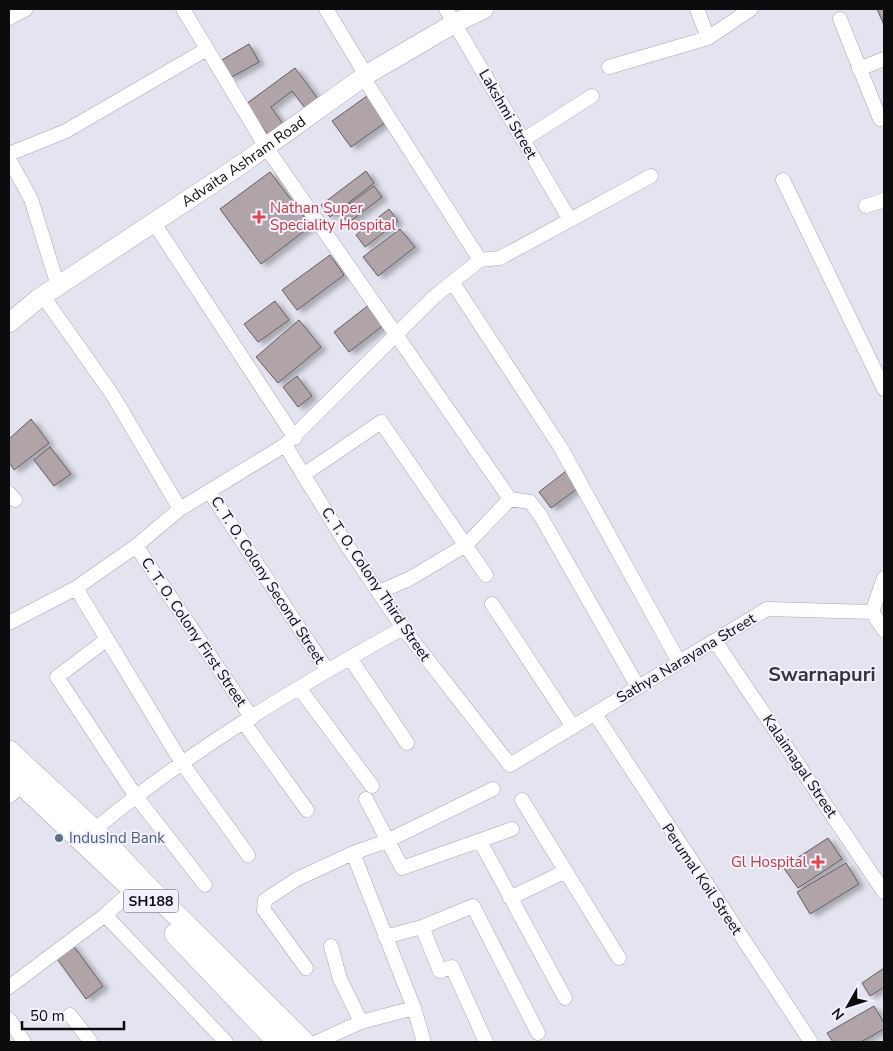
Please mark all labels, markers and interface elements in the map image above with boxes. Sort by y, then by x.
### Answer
street label: Lakshmi Street [474,66,542,163]
street label: Advaita Ashram Road [177,111,310,211]
place label: Nathan Super Speciality Hospital [270,198,397,235]
marker: Nathan Super Speciality Hospital [252,210,266,224]
street label: C. T. O. Colony Second Street [206,492,330,668]
street label: C. T. O. Colony Third Street [317,503,435,665]
street label: C. T. O. Colony First Street [137,553,252,711]
street label: Sathya Narayana Street [613,608,760,708]
district label: Swarnapuri [768,661,876,688]
street label: Kalaimagal Street [758,711,842,822]
street label: Perumal Koil Street [657,819,747,939]
place label: IndusInd Bank [69,828,165,848]
marker: IndusInd Bank [53,832,65,844]
place label: Gl Hospital [731,852,808,872]
marker: Gl Hospital [811,855,825,869]
road number: SH188 [124,889,178,912]
north arrow [823,981,873,1031]
scale bar [22,998,125,1030]
text: N [828,1004,849,1024]
text: 50 m [30,1006,65,1026]

